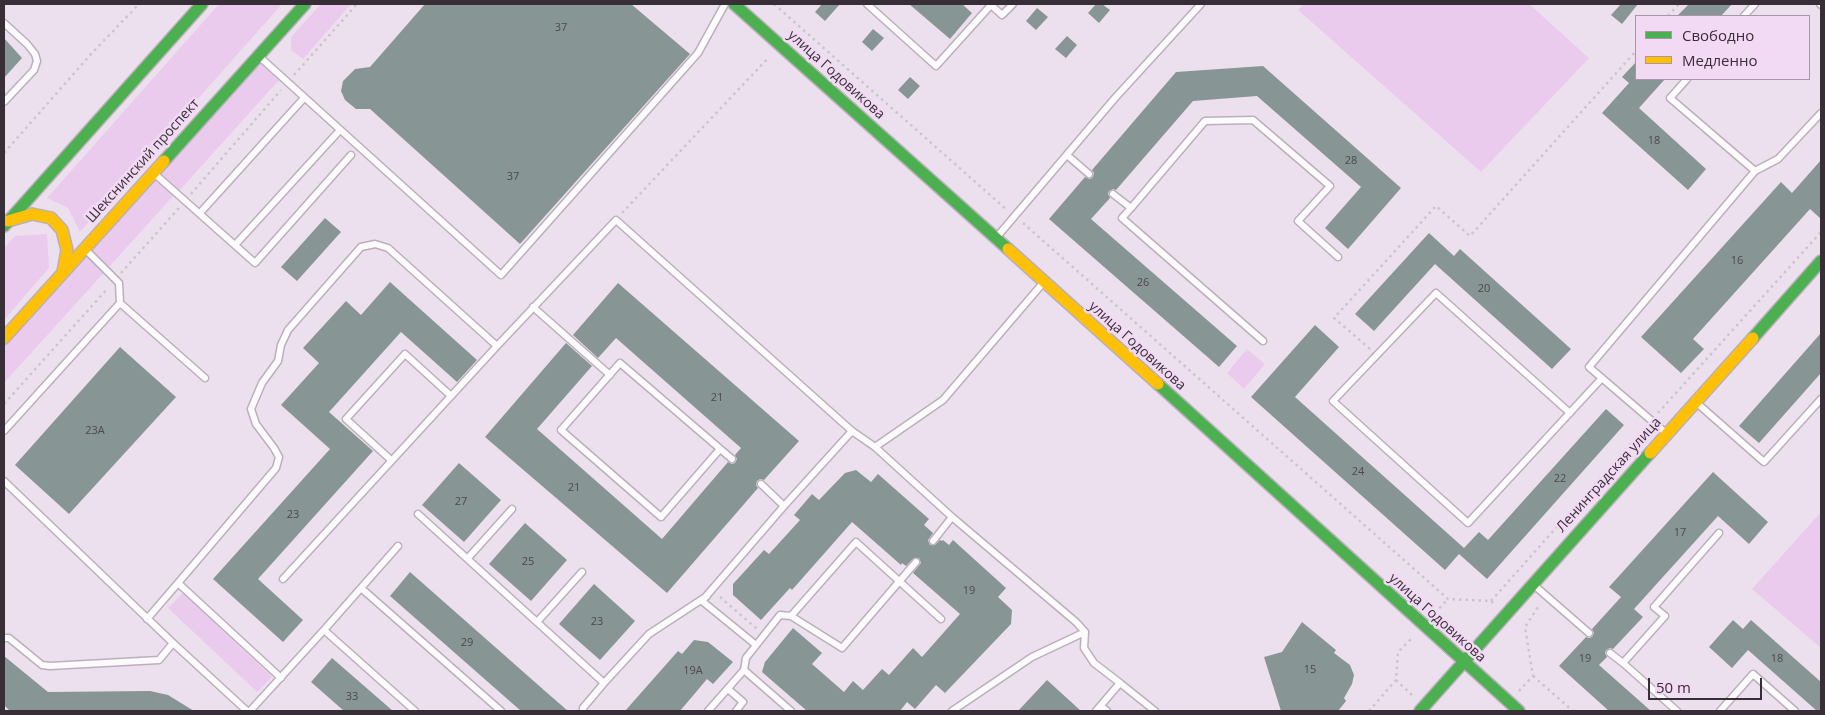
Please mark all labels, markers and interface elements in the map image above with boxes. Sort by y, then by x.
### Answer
legend [1635,15,1810,80]
house number: 37 [555,21,567,35]
text: Свободно [1682,25,1754,45]
street label: улица Годовикова [784,27,888,123]
text: Медленно [1682,50,1758,70]
street label: Шекснинский проспект [83,96,203,226]
house number: 18 [1648,134,1660,148]
house number: 28 [1345,154,1357,168]
house number: 37 [507,170,519,184]
house number: 16 [1731,254,1743,268]
house number: 26 [1137,276,1149,290]
house number: 20 [1478,282,1490,296]
street label: улица Годовикова [1085,298,1189,394]
house number: 21 [711,391,723,405]
street label: Ленинградская улица [1553,414,1665,536]
house number: 23А [85,424,105,438]
house number: 24 [1352,465,1364,479]
house number: 22 [1554,472,1566,486]
house number: 21 [568,481,580,495]
house number: 27 [455,495,467,509]
house number: 23 [287,508,299,522]
house number: 17 [1674,526,1686,540]
house number: 25 [522,555,534,569]
street label: улица Годовикова [1385,570,1489,666]
house number: 19 [963,584,975,598]
house number: 23 [591,615,603,629]
house number: 29 [461,636,473,650]
house number: 19 [1579,652,1591,666]
house number: 18 [1771,652,1783,666]
house number: 15 [1304,663,1316,677]
house number: 19А [683,664,703,678]
scale bar [1650,668,1764,700]
text: 50 m [1656,677,1691,697]
house number: 33 [346,690,358,704]

